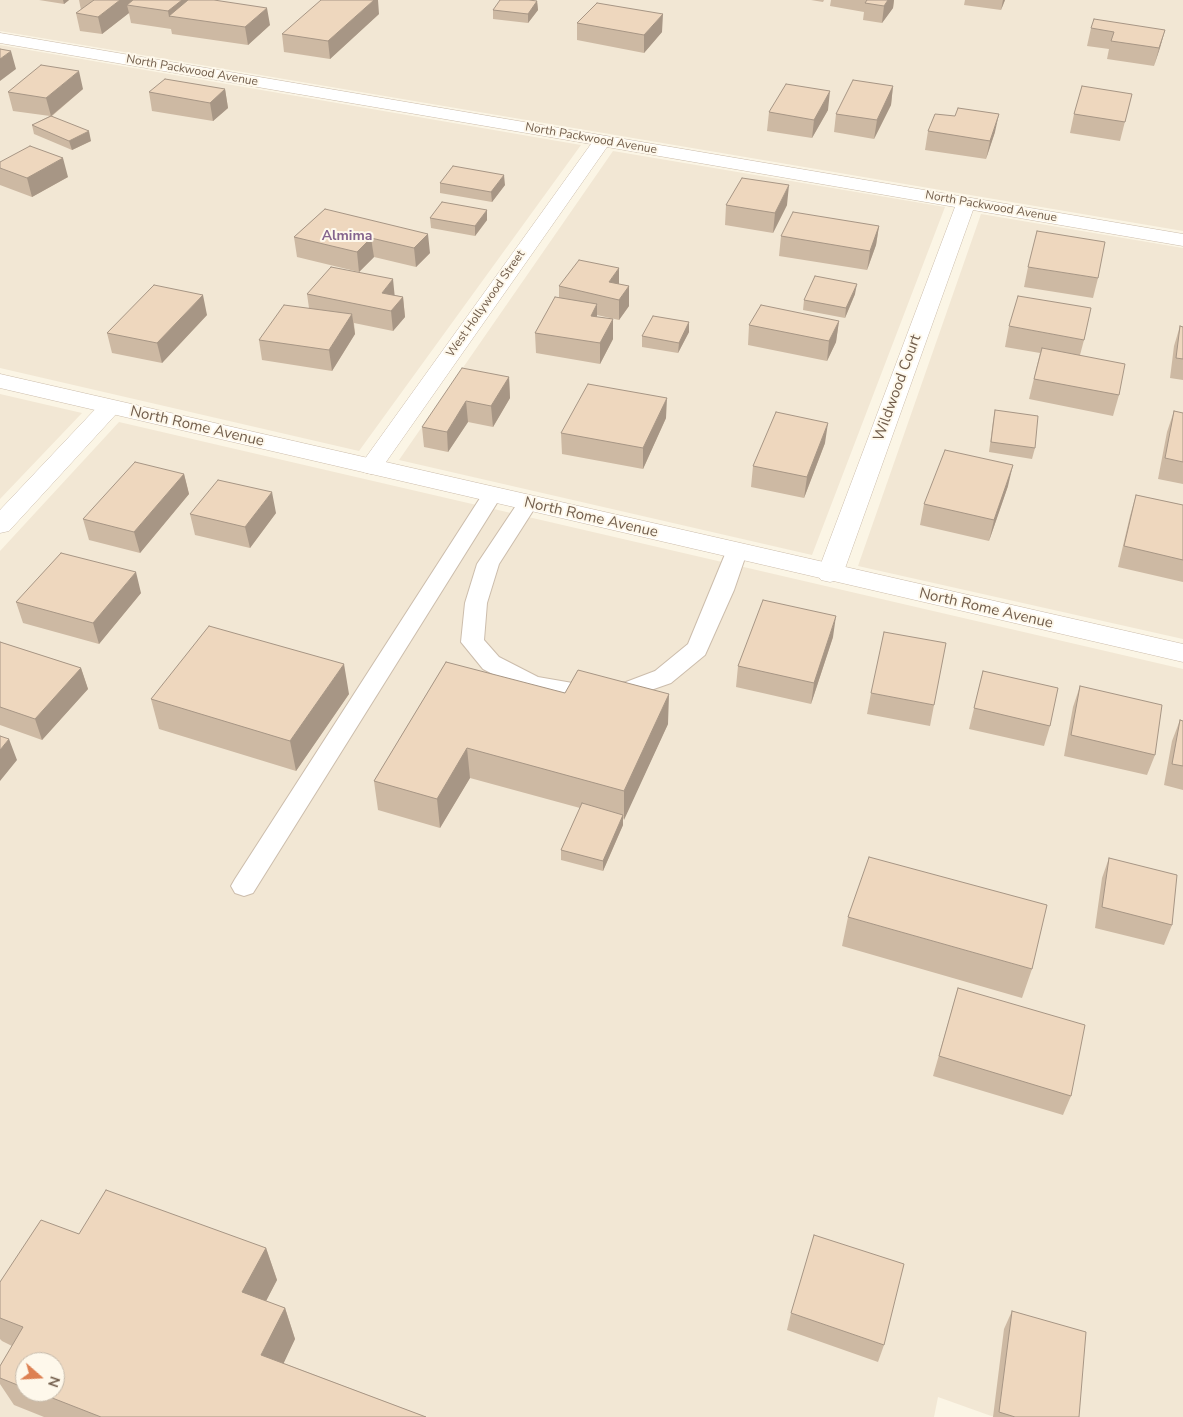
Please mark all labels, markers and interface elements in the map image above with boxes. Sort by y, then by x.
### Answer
street label: North Packwood Avenue [125,52,259,90]
street label: North Packwood Avenue [524,120,658,158]
street label: North Packwood Avenue [924,188,1058,226]
district label: Almima [322,229,372,245]
street label: West Hollywood Street [444,248,528,360]
street label: Wildwood Court [870,332,926,444]
street label: North Rome Avenue [128,403,266,451]
street label: North Rome Avenue [522,494,660,542]
street label: North Rome Avenue [917,585,1055,633]
north arrow [15,1352,65,1402]
text: N [43,1374,64,1390]

